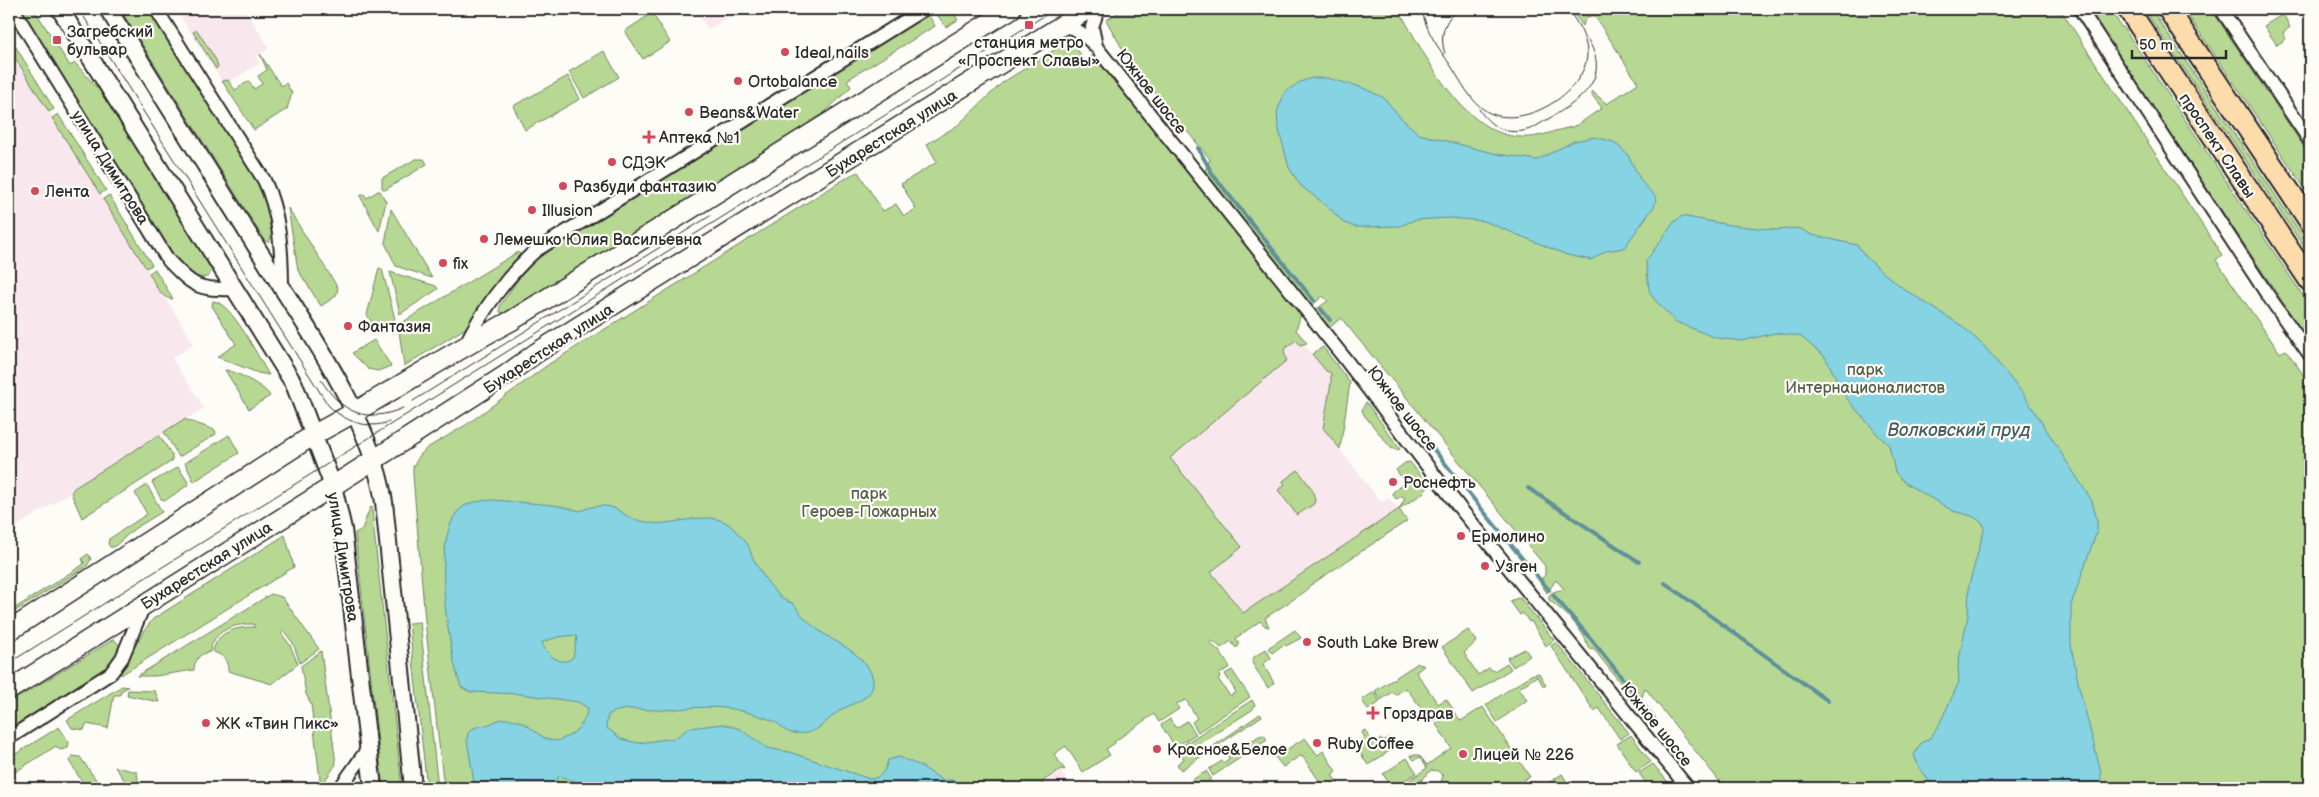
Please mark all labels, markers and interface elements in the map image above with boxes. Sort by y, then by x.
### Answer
marker: станция метро «Проспект Славы» [1023,19,1035,31]
place label: Загребский бульвар [67,23,153,60]
scale bar [2132,28,2225,60]
marker: Загребский бульвар [51,34,63,46]
place label: станция метро «Проспект Славы» [958,34,1100,71]
text: 50 m [2139,36,2173,55]
place label: Ideal nails [795,44,869,63]
marker: Ideal nails [779,46,791,58]
street label: Южное шоссе [1112,46,1190,138]
place label: Ortobalance [748,73,838,92]
marker: Ortobalance [732,75,744,87]
street label: Бухарестская улица [823,86,961,182]
street label: проспект Славы [2175,90,2259,202]
place label: Beans&Water [699,104,799,123]
marker: Beans&Water [683,106,695,118]
street label: улица Димитрова [67,107,153,229]
place label: Аптека №1 [658,129,740,148]
marker: Аптека №1 [643,131,655,143]
place label: СДЭК [622,154,666,173]
marker: СДЭК [606,156,618,168]
place label: Разбуди фантазию [573,178,716,197]
marker: Разбуди фантазию [557,180,569,192]
place label: Лента [44,183,90,202]
marker: Лента [29,185,41,197]
place label: Illusion [542,202,593,221]
marker: Illusion [526,204,538,216]
place label: Лемешко Юлия Васильевна [493,231,702,250]
marker: Лемешко Юлия Васильевна [478,233,490,245]
place label: fix [453,255,469,274]
marker: fix [437,257,449,269]
street label: Бухарестская улица [480,300,618,398]
place label: Фантазия [358,318,431,337]
marker: Фантазия [342,320,354,332]
park label: парк Интернационалистов [1785,361,1945,398]
street label: Южное шоссе [1363,363,1441,455]
water label: Волковский пруд [1888,420,2031,441]
place label: Роснефть [1403,474,1476,493]
marker: Роснефть [1387,476,1399,488]
park label: парк Героев-Пожарных [801,485,937,522]
street label: улица Димитрова [323,491,362,624]
street label: Бухарестская улица [138,518,276,614]
place label: Ермолино [1471,528,1545,547]
marker: Ермолино [1455,530,1467,542]
place label: Узген [1495,558,1537,577]
marker: Узген [1479,560,1491,572]
place label: South Lake Brew [1317,634,1439,653]
marker: South Lake Brew [1301,636,1313,648]
street label: Южное шоссе [1616,679,1696,771]
place label: Горздрав [1383,705,1454,724]
marker: Горздрав [1367,707,1379,719]
place label: ЖК «Твин Пикс» [216,715,339,734]
marker: ЖК «Твин Пикс» [200,717,212,729]
place label: Ruby Coffee [1327,735,1415,754]
marker: Ruby Coffee [1311,737,1323,749]
place label: Красное&Белое [1167,741,1287,760]
marker: Красное&Белое [1151,743,1163,755]
place label: Лицей № 226 [1472,746,1574,765]
marker: Лицей № 226 [1457,748,1469,760]

